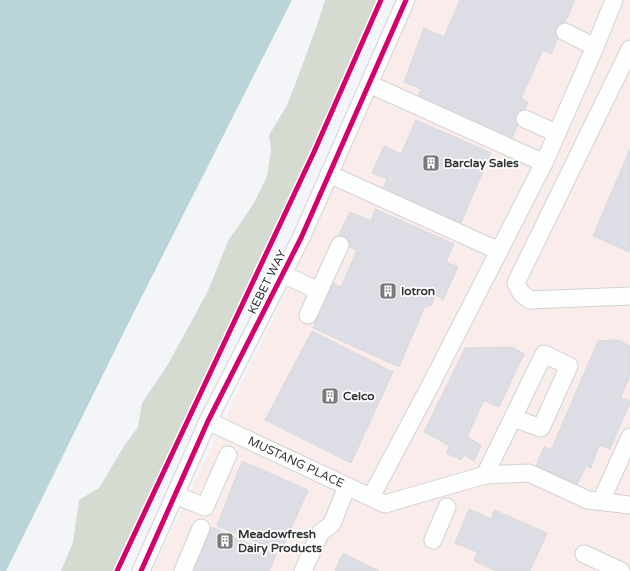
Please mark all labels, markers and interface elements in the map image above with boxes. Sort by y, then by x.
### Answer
building icon: Barclay Sales [421,153,441,173]
place label: Barclay Sales [444,156,519,171]
street label: KEBET WAY [245,247,289,316]
building icon: Iotron [378,281,398,301]
place label: Iotron [401,284,435,298]
building icon: Celco [320,386,340,406]
place label: Celco [343,389,375,403]
street label: MUSTANG PLACE [246,434,347,491]
place label: Meadowfresh Dairy Products [238,527,322,556]
building icon: Meadowfresh Dairy Products [215,531,235,551]

